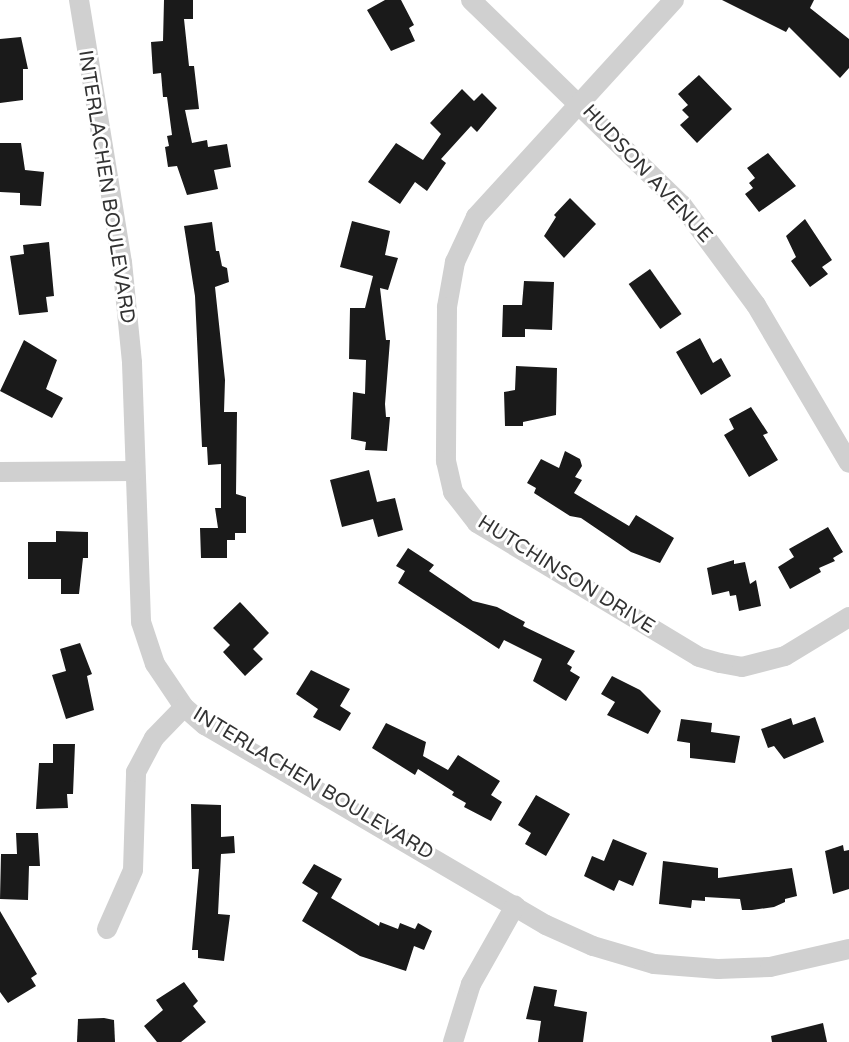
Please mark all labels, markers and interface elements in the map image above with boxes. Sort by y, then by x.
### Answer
street label: INTERLACHEN BOULEVARD [73,49,139,325]
street label: HUDSON AVENUE [577,100,717,248]
street label: HUTCHINSON DRIVE [473,511,659,639]
street label: INTERLACHEN BOULEVARD [188,703,438,865]

